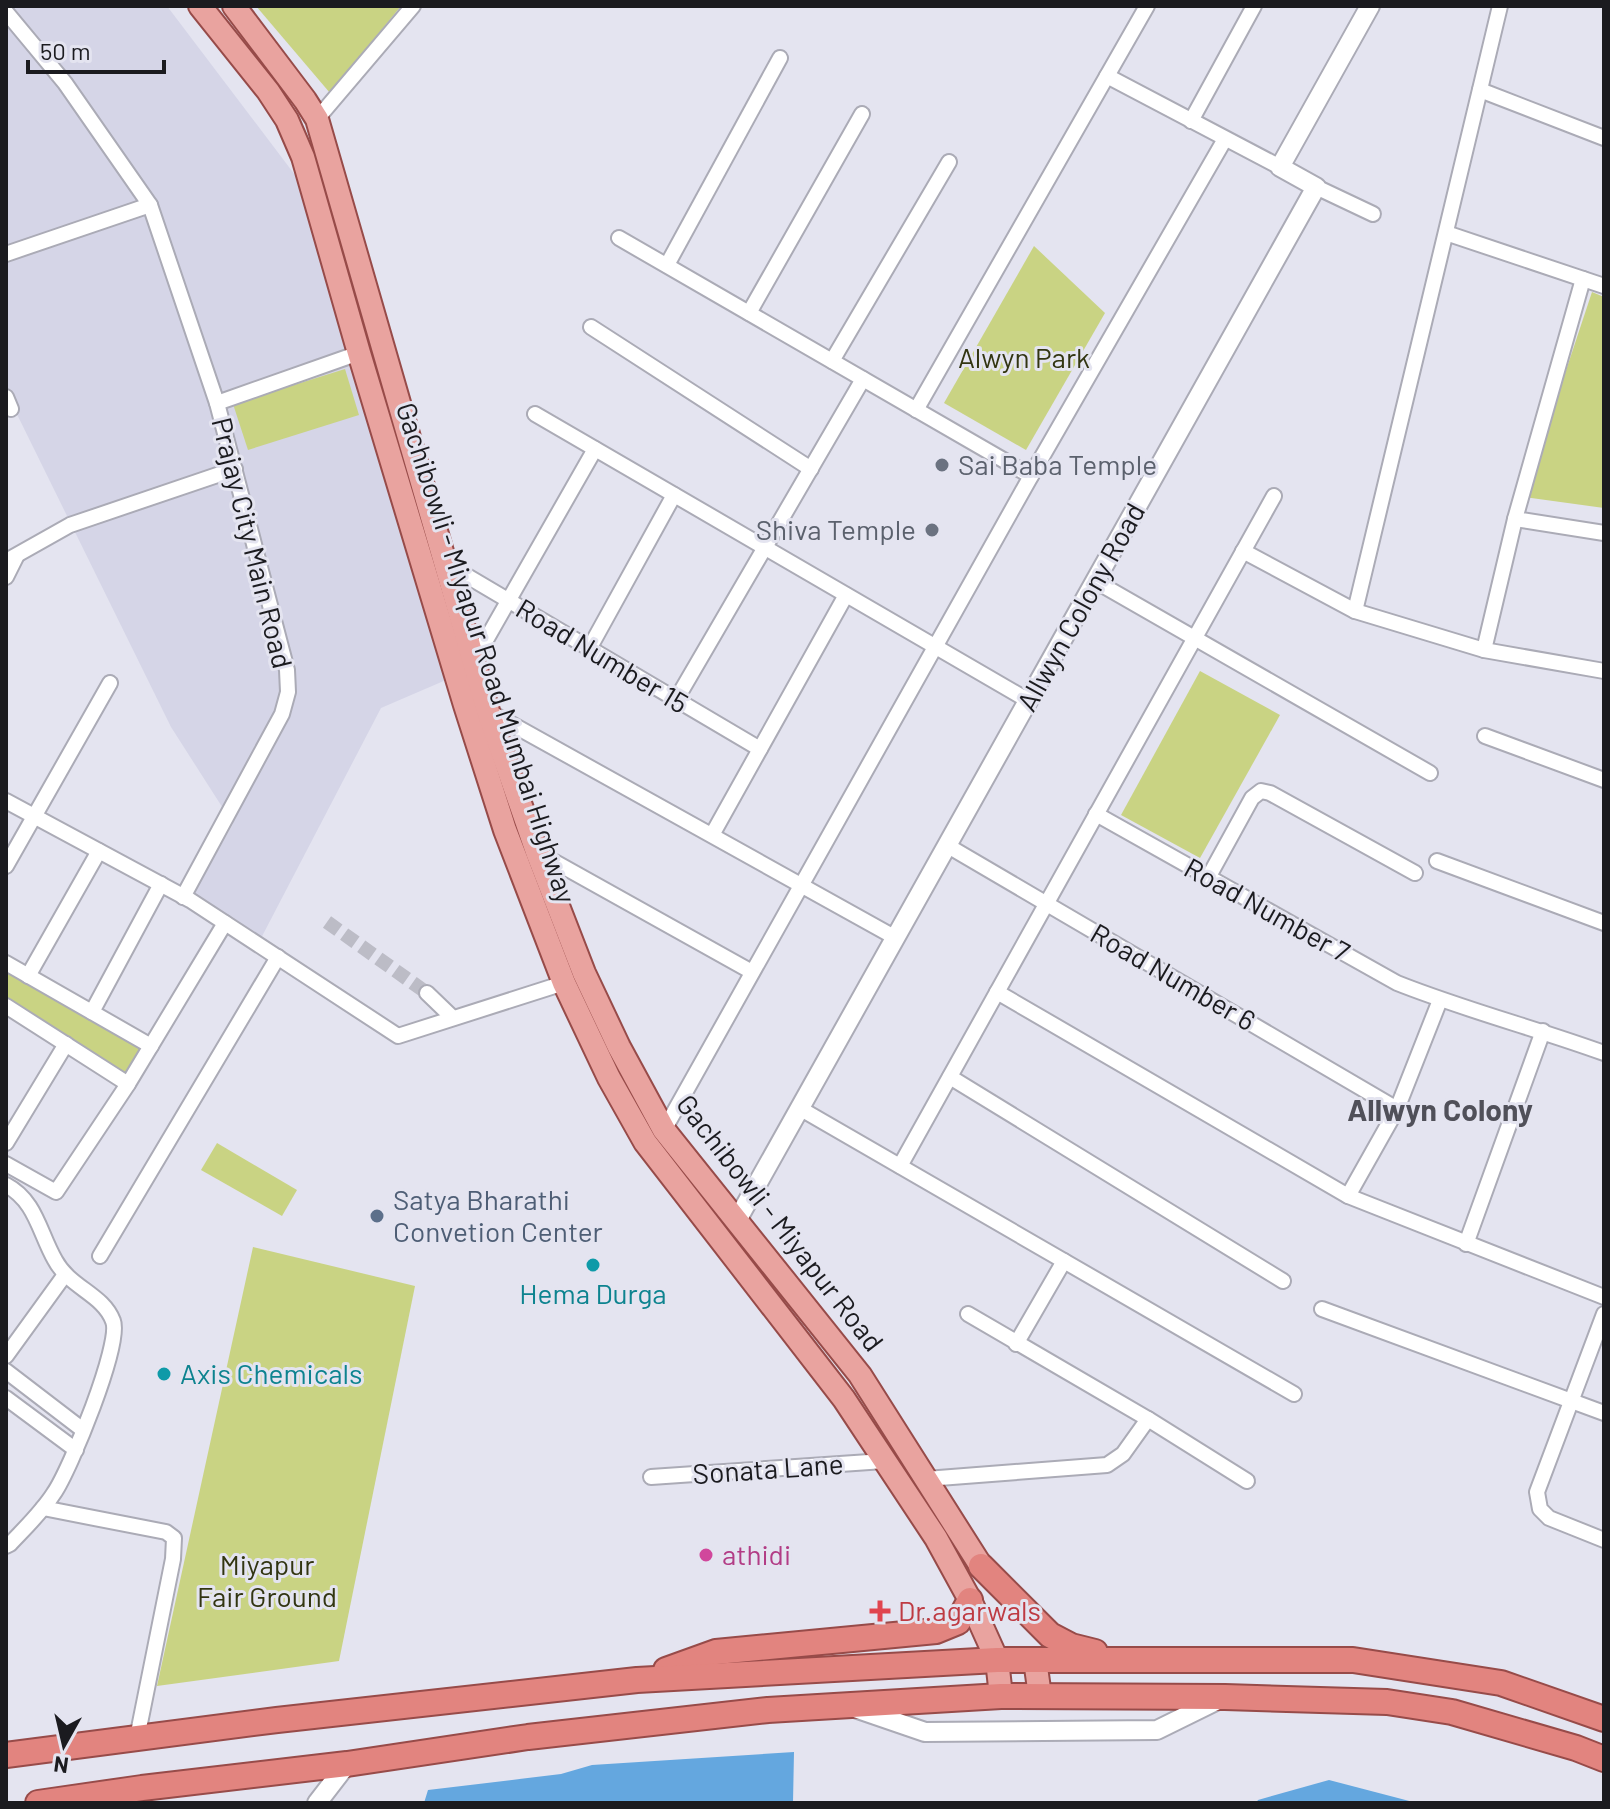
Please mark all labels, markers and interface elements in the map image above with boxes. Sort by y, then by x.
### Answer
scale bar [28,24,164,74]
text: 50 m [40,36,91,65]
park label: Alwyn Park [958,340,1090,374]
street label: Gachibowli - Miyapur Road Mumbai Highway [390,398,584,907]
street label: Prajay City Main Road [205,414,301,672]
place label: Sai Baba Temple [958,447,1157,481]
marker: Sai Baba Temple [933,456,951,474]
street label: Allwyn Colony Road [1009,496,1151,717]
place label: Shiva Temple [756,512,916,546]
marker: Shiva Temple [923,521,941,539]
street label: Road Number 15 [510,590,695,720]
street label: Road Number 7 [1179,850,1356,969]
street label: Road Number 6 [1085,915,1262,1037]
street label: Gachibowli - Miyapur Road [670,1087,891,1357]
district label: Allwyn Colony [1347,1091,1533,1127]
place label: Satya Bharathi Convetion Center [393,1182,603,1248]
marker: Satya Bharathi Convetion Center [368,1207,386,1225]
marker: Hema Durga [584,1256,602,1274]
place label: Hema Durga [519,1276,667,1310]
place label: Axis Chemicals [180,1356,362,1390]
marker: Axis Chemicals [155,1365,173,1383]
street label: Sonata Lane [691,1446,844,1490]
place label: athidi [722,1537,791,1571]
marker: athidi [697,1546,715,1564]
park label: Miyapur Fair Ground [197,1547,337,1613]
place label: Dr.agarwals [898,1593,1041,1627]
marker: Dr.agarwals [869,1600,891,1622]
north arrow [24,1705,104,1785]
text: N [52,1752,70,1780]

